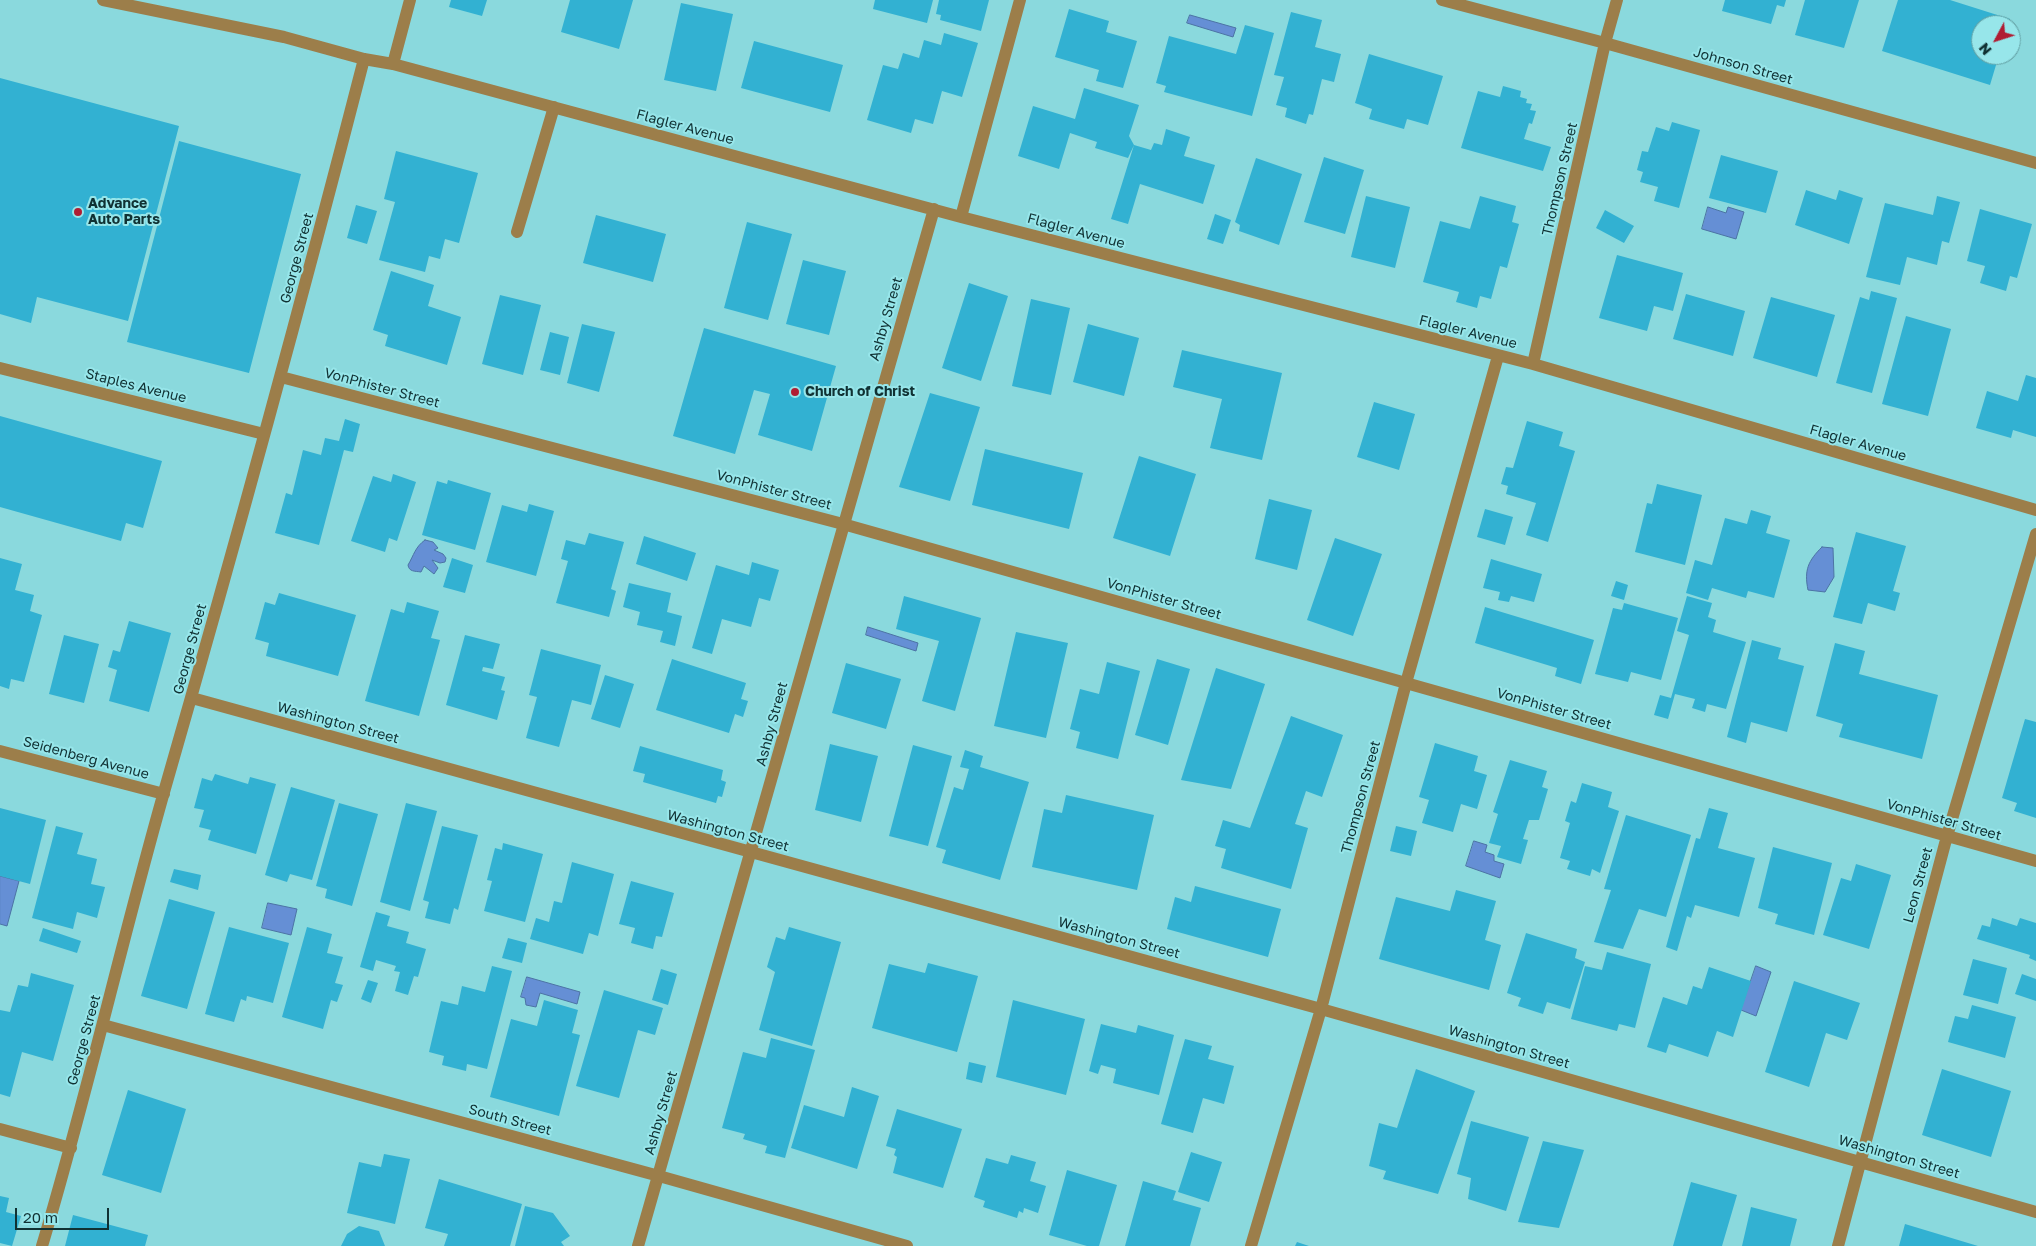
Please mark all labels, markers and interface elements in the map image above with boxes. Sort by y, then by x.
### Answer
north arrow [1971,15,2021,65]
text: N [1975,40,1995,59]
street label: Johnson Street [1691,44,1795,88]
street label: Flagler Avenue [634,106,736,148]
street label: Thompson Street [1539,121,1581,237]
place label: Advance Auto Parts [88,196,160,228]
marker: Advance Auto Parts [72,206,84,218]
street label: Flagler Avenue [1025,210,1127,252]
street label: George Street [277,211,317,305]
street label: Ashby Street [866,275,906,363]
street label: Flagler Avenue [1417,312,1519,352]
street label: Staples Avenue [84,365,188,407]
street label: VonPhister Street [323,365,441,411]
place label: Church of Christ [805,384,915,400]
marker: Church of Christ [789,386,801,398]
street label: Flagler Avenue [1808,421,1908,465]
street label: VonPhister Street [715,467,833,513]
street label: VonPhister Street [1105,575,1223,623]
street label: George Street [170,602,210,696]
street label: Ashby Street [753,680,791,768]
street label: VonPhister Street [1495,685,1613,733]
street label: Washington Street [275,699,401,747]
street label: Seidenberg Avenue [21,733,151,783]
street label: Thompson Street [1338,739,1384,855]
street label: VonPhister Street [1885,796,2003,844]
street label: Washington Street [665,807,791,855]
street label: Leon Street [1900,845,1936,925]
street label: Washington Street [1056,914,1182,962]
street label: George Street [64,993,104,1087]
street label: Washington Street [1446,1022,1572,1072]
street label: Ashby Street [641,1069,681,1157]
street label: South Street [467,1101,553,1139]
street label: Washington Street [1836,1132,1962,1182]
scale bar [18,1198,111,1230]
text: 20 m [23,1208,58,1226]

